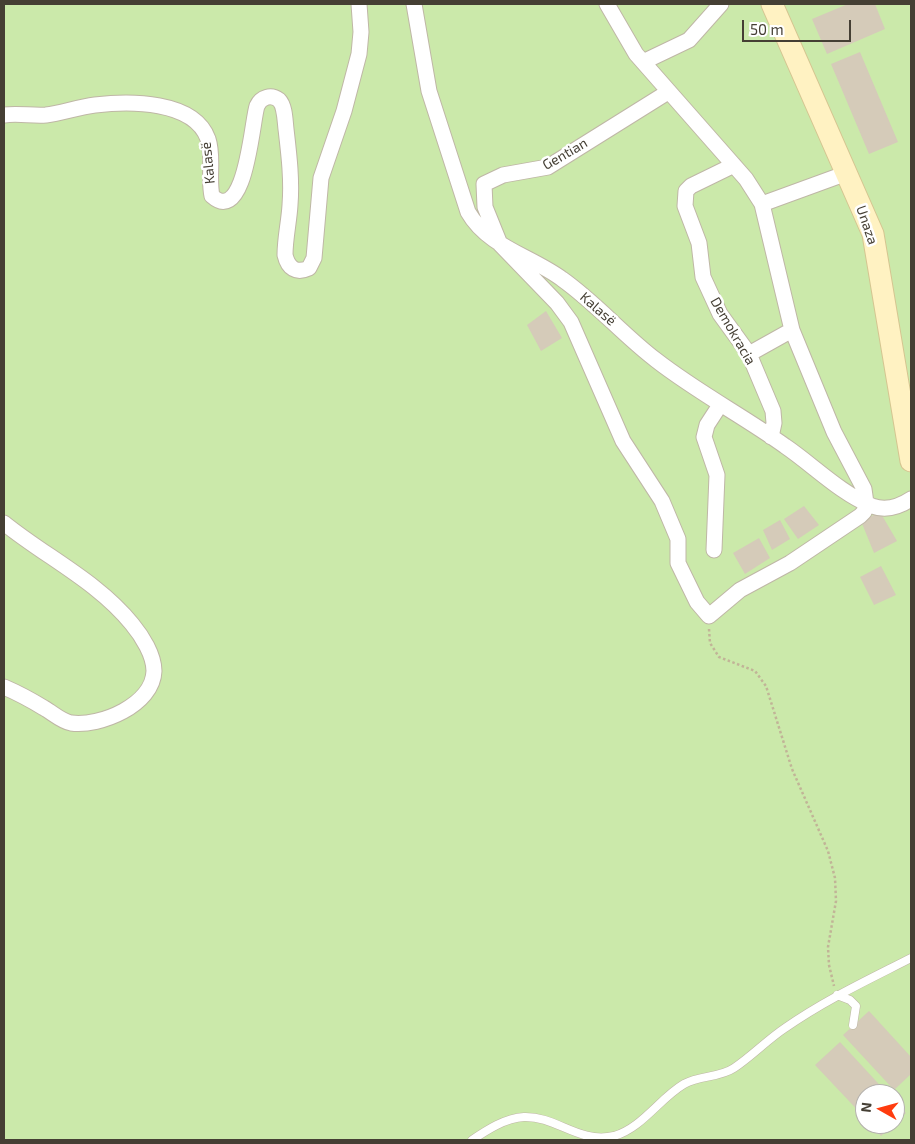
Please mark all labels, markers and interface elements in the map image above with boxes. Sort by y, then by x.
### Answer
scale bar [745,10,854,42]
text: 50 m [750,20,784,38]
street label: Gentian [540,134,590,174]
street label: Kalasë [197,141,219,185]
street label: Unaza [853,203,881,247]
street label: Kalasë [576,289,620,329]
street label: Demokracia [707,294,759,368]
north arrow [855,1084,905,1134]
text: N [857,1101,875,1113]

